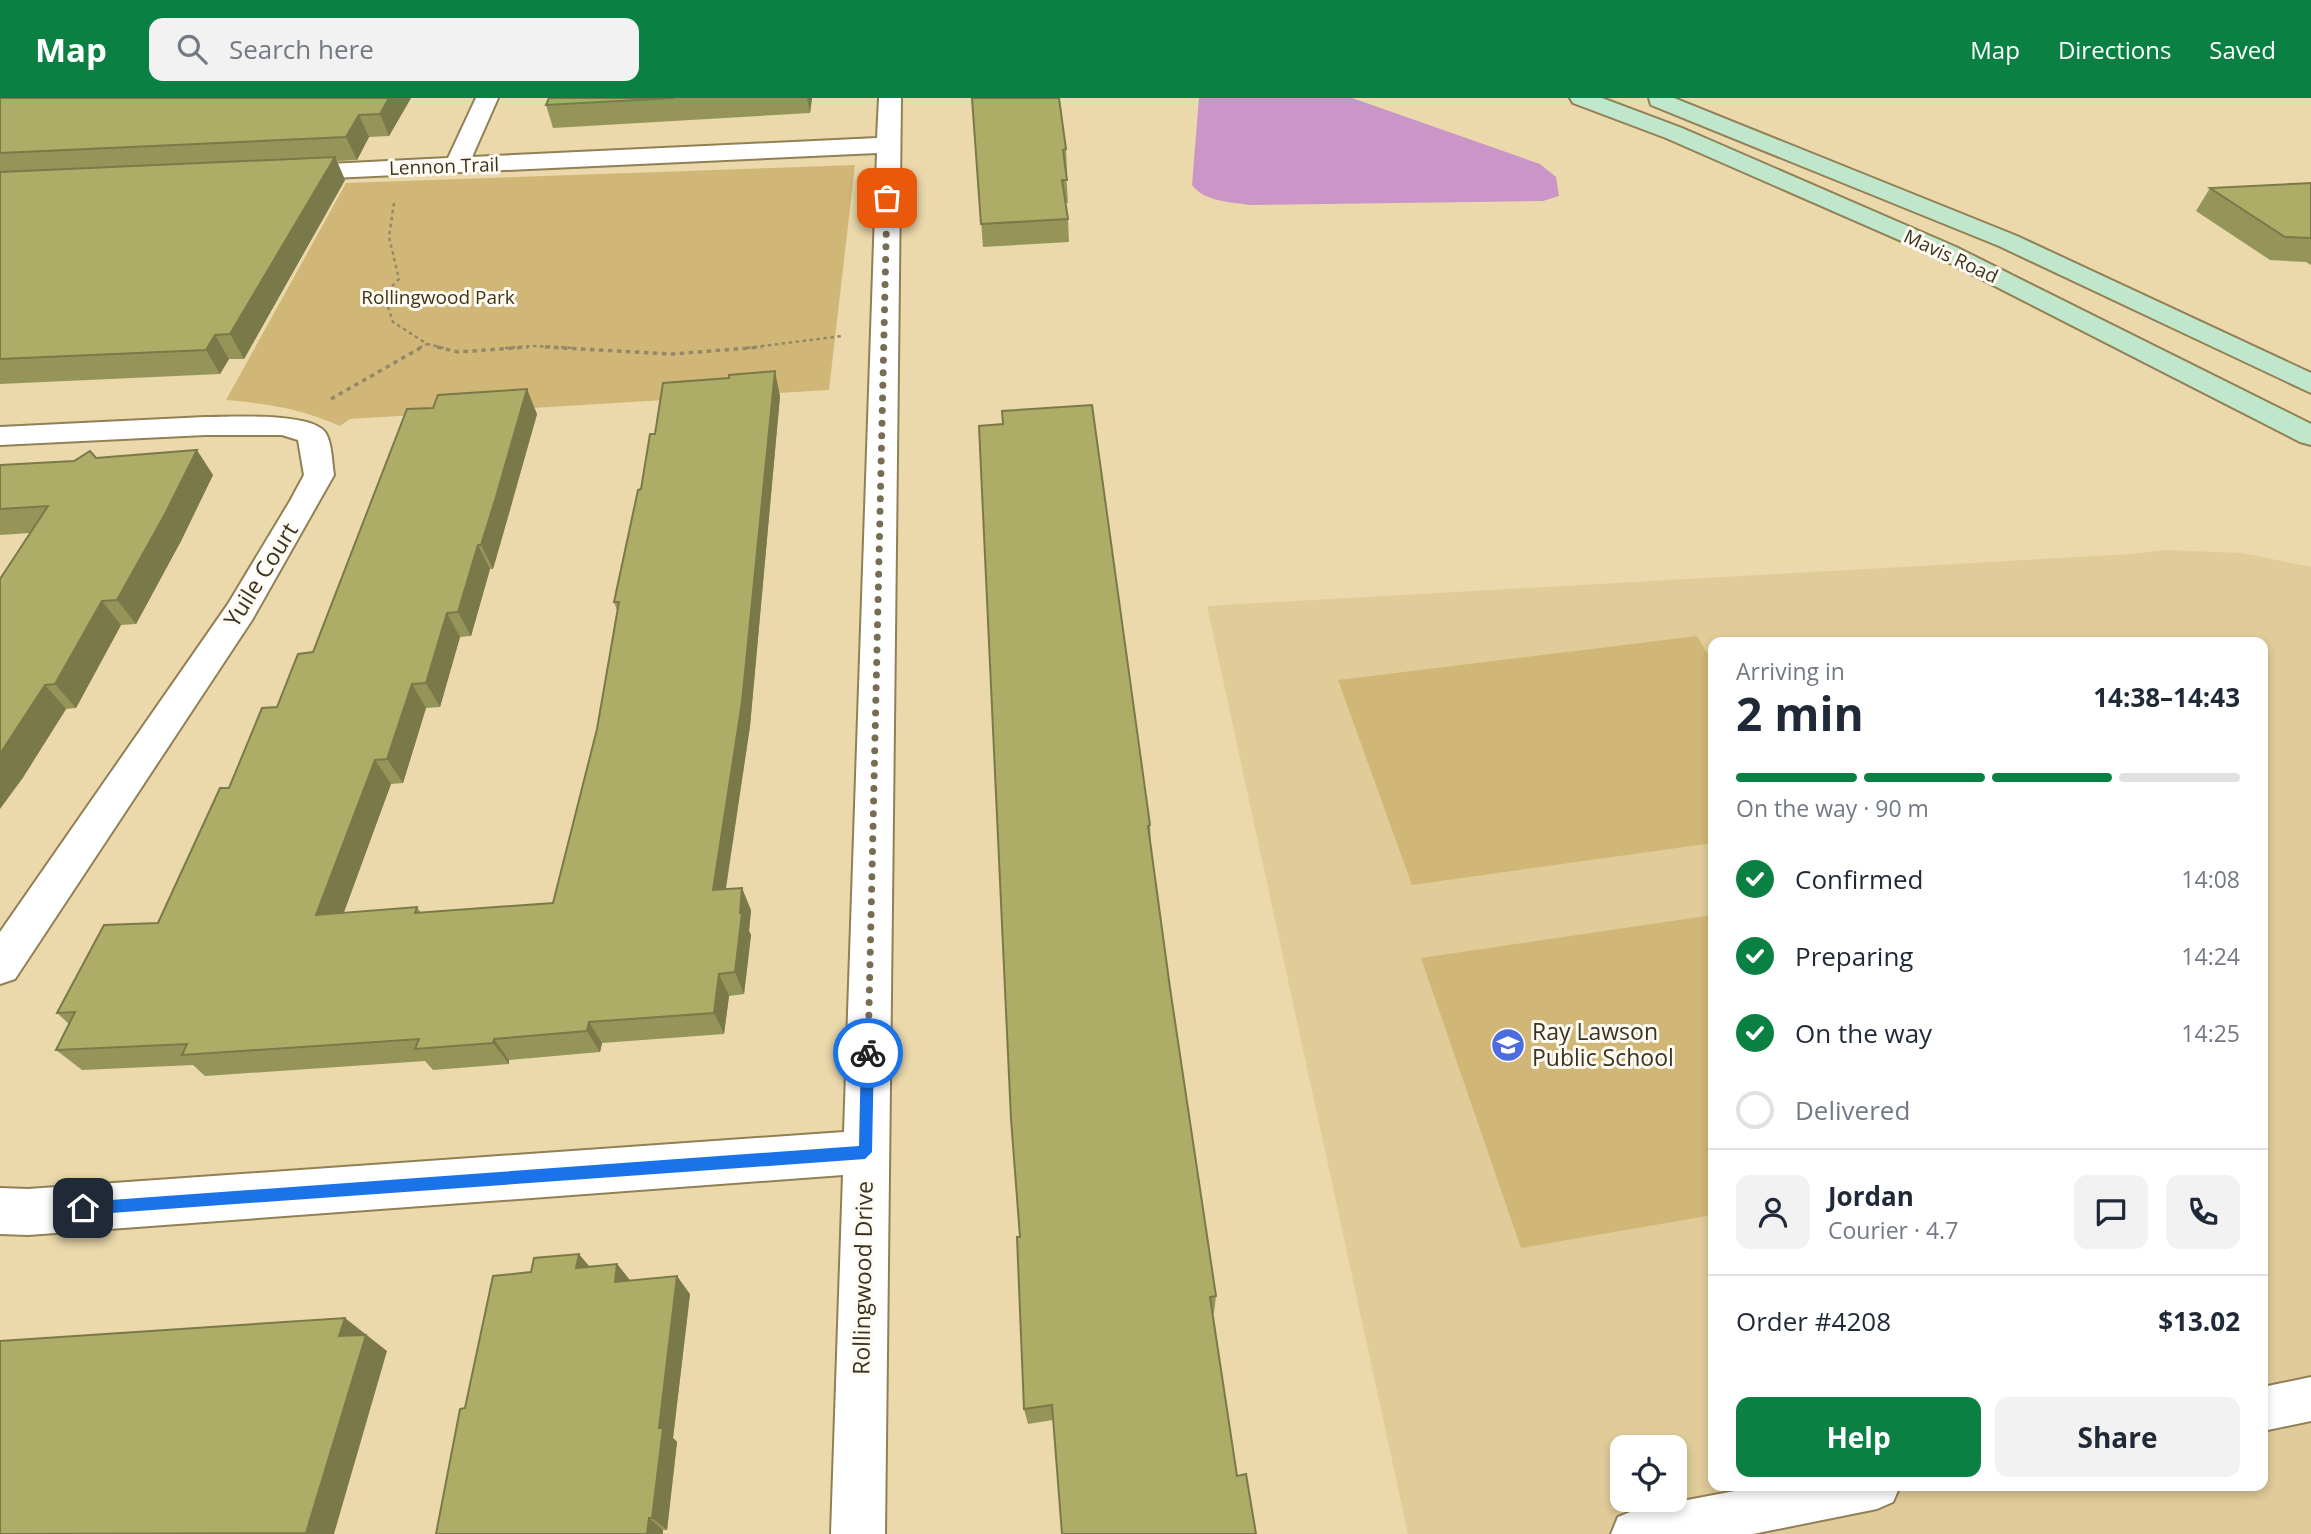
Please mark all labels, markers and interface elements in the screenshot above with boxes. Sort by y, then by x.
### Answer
search box [149,18,639,81]
text: Map [35,27,107,72]
icon: search [173,30,211,68]
text: Search here [229,31,374,67]
text: Map [1970,33,2020,66]
text: Directions [2058,33,2171,66]
text: Saved [2209,33,2276,66]
street label: Lennon Trail [388,151,500,181]
pin [857,168,917,228]
icon: bag [868,179,906,217]
street label: Mavis Road [1900,223,2002,289]
park label: Rollingwood Park [361,284,515,310]
street label: Yuile Court [215,516,305,633]
text: Arriving in [1736,655,1845,687]
text: 14:38–14:43 [2093,679,2240,715]
text: 2 min [1736,682,1864,744]
text: On the way · 90 m [1736,792,1929,824]
icon: check [1736,860,1774,898]
text: Confirmed [1795,861,1923,897]
text: 14:08 [2181,863,2240,895]
icon: check [1736,937,1774,975]
text: Preparing [1795,938,1913,974]
text: 14:24 [2181,940,2240,972]
icon: check [1736,1014,1774,1052]
place label: Ray Lawson Public School [1532,1015,1674,1073]
text: On the way [1795,1015,1932,1051]
text: 14:25 [2181,1017,2240,1049]
courier [833,1018,903,1088]
school or university icon: Ray Lawson Public School [1489,1026,1527,1064]
icon: bike [849,1034,887,1072]
text: Delivered [1795,1092,1910,1128]
button: person [1736,1175,1810,1249]
button: chat [2074,1175,2148,1249]
button: phone [2166,1175,2240,1249]
pin [53,1178,113,1238]
text: Jordan [1828,1178,1914,1214]
street label: Rollingwood Drive [844,1181,880,1375]
icon: home [64,1189,102,1227]
text: Courier · 4.7 [1828,1214,1958,1246]
text: Order #4208 [1736,1303,1891,1339]
text: $13.02 [2158,1303,2240,1339]
button: Help [1736,1397,1981,1477]
button: Share [1995,1397,2240,1477]
map controls [1610,1435,1687,1512]
button: locate [1610,1435,1687,1512]

